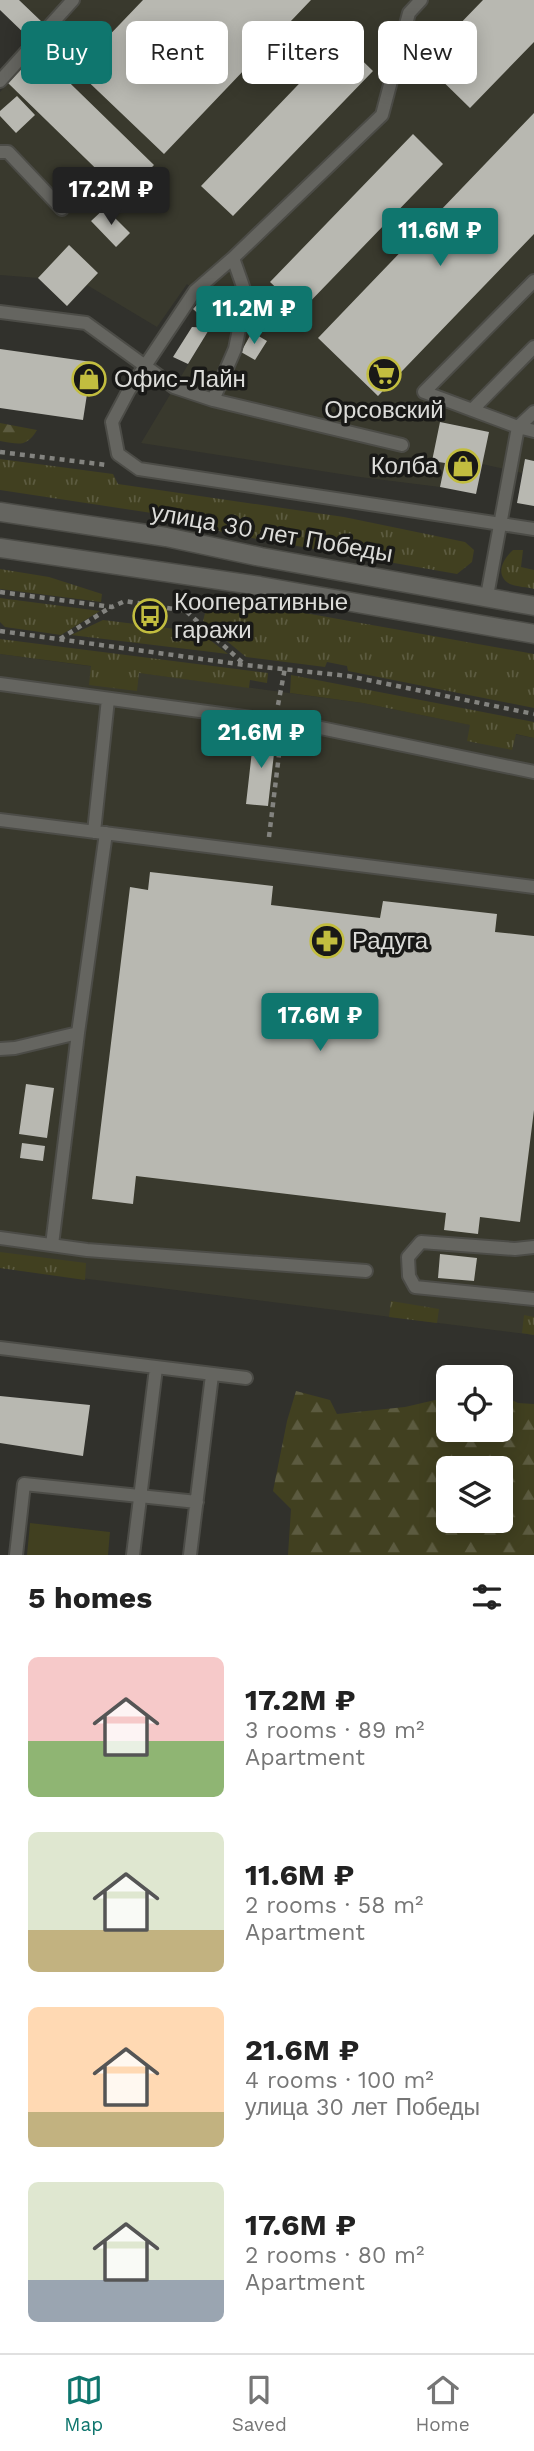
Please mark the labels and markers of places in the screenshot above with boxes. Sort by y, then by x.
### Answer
pin: 17.2M ₽ [46,168,176,227]
pin: 11.6M ₽ [375,208,505,268]
pin: 11.2M ₽ [189,286,319,346]
supermarket icon: Орсовский [365,355,403,393]
shop icon: Офис-Лайн [70,360,108,398]
place label: Офис-Лайн [114,365,246,393]
place label: Орсовский [324,396,444,424]
shop icon: Колба [444,447,482,485]
place label: Колба [371,452,439,480]
place label: Кооперативные гаражи [174,588,348,644]
bus stop icon: Кооперативные гаражи [131,597,169,635]
pin: 21.6M ₽ [196,710,326,770]
pharmacy icon: Радуга [308,922,346,960]
place label: Радуга [352,927,429,955]
pin: 17.6M ₽ [255,993,385,1053]

